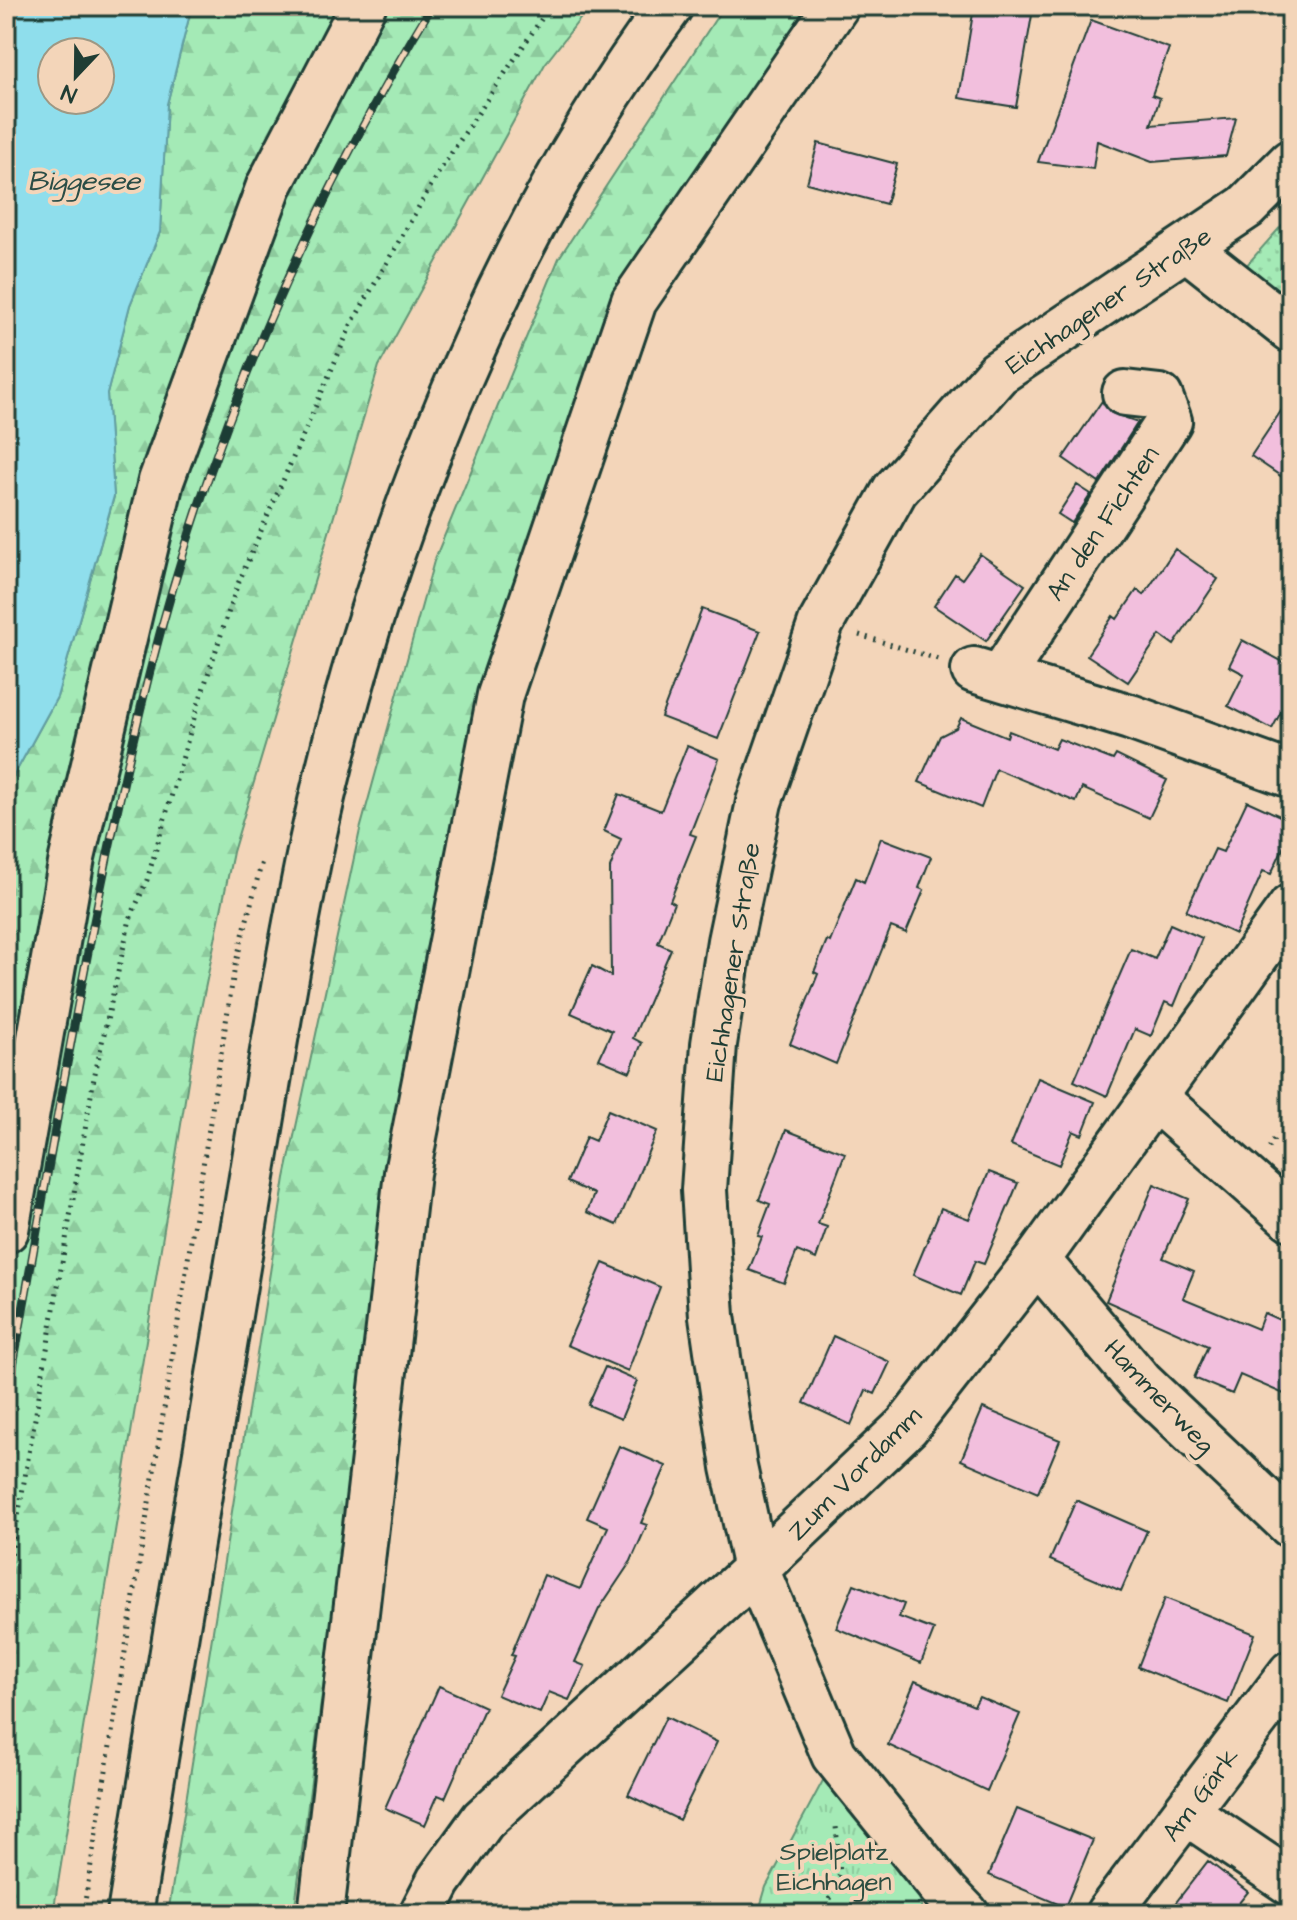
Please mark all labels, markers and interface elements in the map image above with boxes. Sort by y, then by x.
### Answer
north arrow [36,36,116,116]
text: N [57,76,81,110]
water label: Biggesee [28,162,142,202]
street label: Eichhagener Straße [998,218,1220,385]
street label: An den Fichten [1038,439,1168,608]
street label: Eichhagener Straße [696,840,772,1084]
street label: Hammerweg [1094,1332,1223,1463]
street label: Zum Vordamm [780,1398,930,1549]
street label: Am Gärk [1154,1740,1248,1849]
park label: Spielplatz Eichhagen [776,1834,892,1902]

